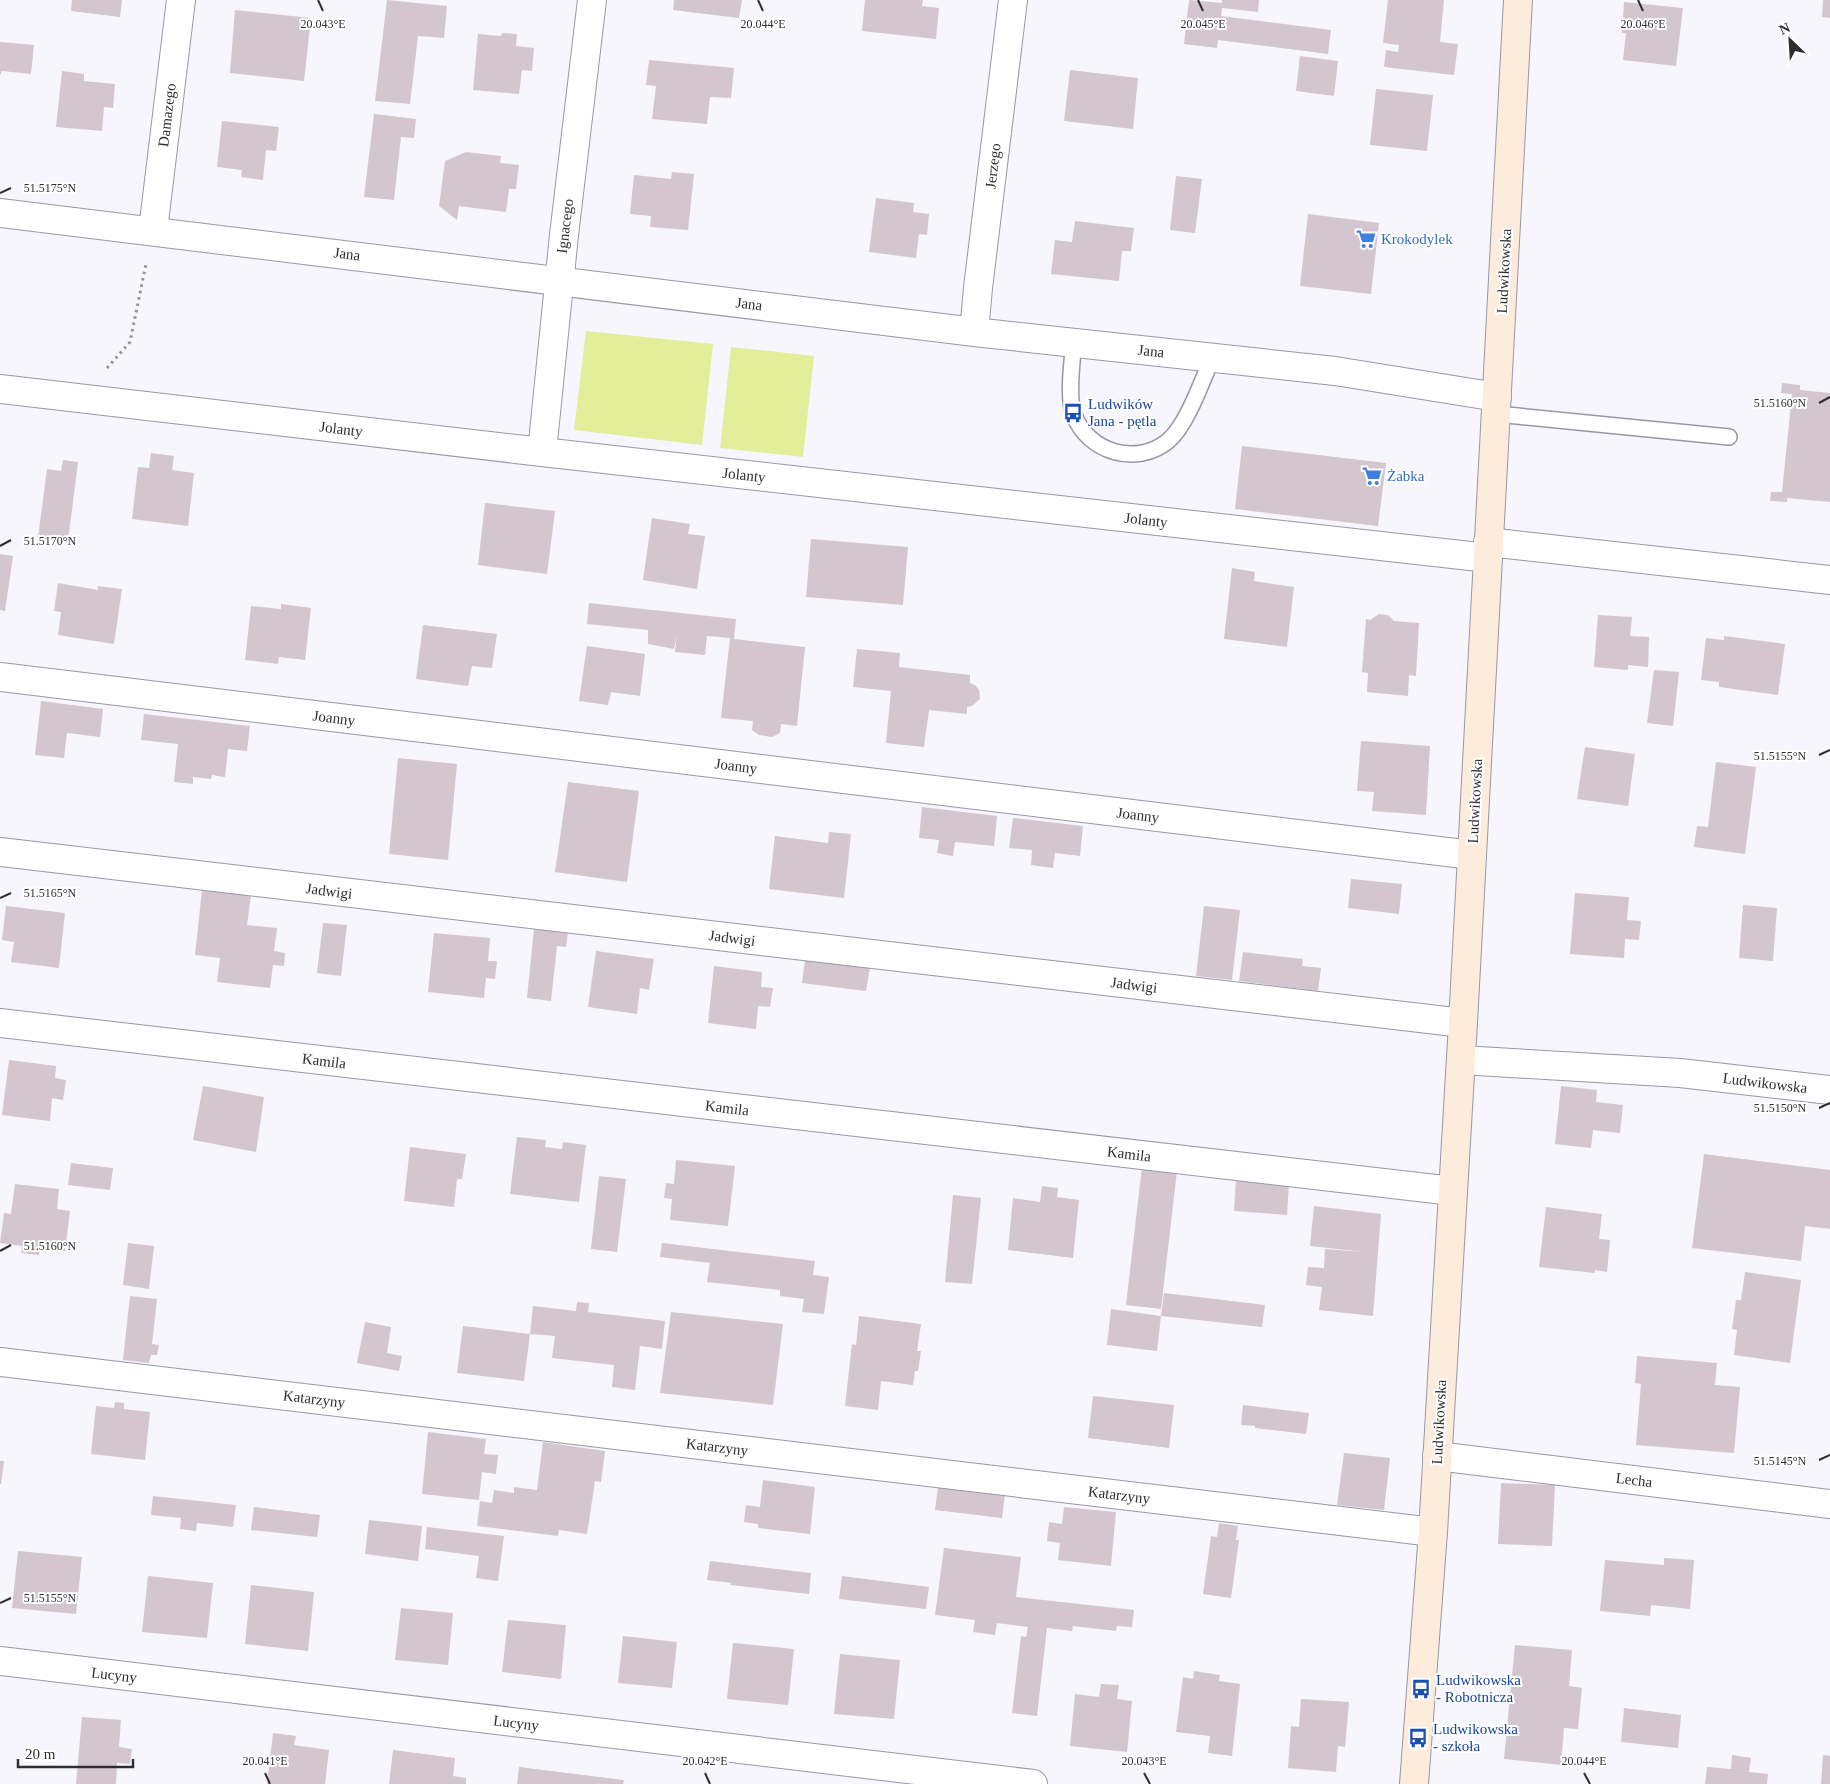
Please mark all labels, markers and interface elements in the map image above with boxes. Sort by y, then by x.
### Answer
north arrow [1765,15,1815,65]
text: 20.043°E [300,17,346,31]
text: 20.044°E [740,17,786,31]
text: 20.045°E [1180,17,1226,31]
text: 20.046°E [1620,17,1666,31]
text: N [1777,20,1792,38]
street label: Damazego [155,82,179,148]
street label: Jerzego [982,142,1004,190]
text: 51.5175°N [24,181,77,195]
street label: Ignacego [554,198,576,254]
supermarket icon: Krokodylek [1355,228,1377,250]
street label: Ludwikowska [1494,228,1514,314]
place label: Krokodylek [1381,231,1453,247]
street label: Jana [333,244,362,264]
street label: Jana [735,294,764,314]
street label: Jana [1137,342,1165,360]
place label: Ludwików Jana - pętla [1088,396,1157,429]
text: 51.5160°N [1754,396,1807,410]
bus stop icon: Ludwików Jana - pętla [1062,402,1084,424]
street label: Jolanty [319,418,364,440]
street label: Jolanty [722,465,767,485]
supermarket icon: Żabka [1361,465,1383,487]
place label: Żabka [1387,468,1425,484]
street label: Jolanty [1124,510,1169,530]
text: 51.5170°N [24,534,77,548]
street label: Joanny [312,707,357,729]
text: 51.5155°N [1754,749,1807,763]
street label: Joanny [714,755,759,777]
street label: Ludwikowska [1465,758,1485,844]
street label: Joanny [1116,804,1161,826]
street label: Jadwigi [305,880,353,902]
text: 51.5165°N [24,886,77,900]
street label: Jadwigi [708,927,756,949]
street label: Jadwigi [1110,974,1158,996]
street label: Kamila [301,1050,347,1072]
street label: Ludwikowska [1722,1070,1808,1096]
street label: Kamila [704,1097,750,1119]
text: 51.5150°N [1754,1101,1807,1115]
street label: Kamila [1106,1143,1152,1165]
text: 51.5160°N [24,1239,77,1253]
street label: Ludwikowska [1429,1379,1449,1465]
street label: Katarzyny [282,1387,346,1411]
street label: Katarzyny [685,1435,749,1459]
text: 51.5145°N [1754,1454,1807,1468]
street label: Lecha [1615,1470,1653,1490]
street label: Katarzyny [1087,1483,1151,1507]
text: 51.5155°N [24,1591,77,1605]
street label: Lucyny [90,1664,138,1686]
place label: Ludwikowska - Robotnicza [1436,1672,1521,1705]
bus stop icon: Ludwikowska - Robotnicza [1410,1678,1432,1700]
street label: Lucyny [492,1712,540,1734]
place label: Ludwikowska - szkoła [1433,1721,1518,1754]
bus stop icon: Ludwikowska - szkoła [1407,1727,1429,1749]
scale bar [18,1736,132,1768]
text: 20 m [25,1746,56,1762]
text: 20.041°E [242,1754,288,1768]
text: 20.042°E [682,1754,728,1768]
text: 20.043°E [1121,1754,1167,1768]
text: 20.044°E [1561,1754,1607,1768]

